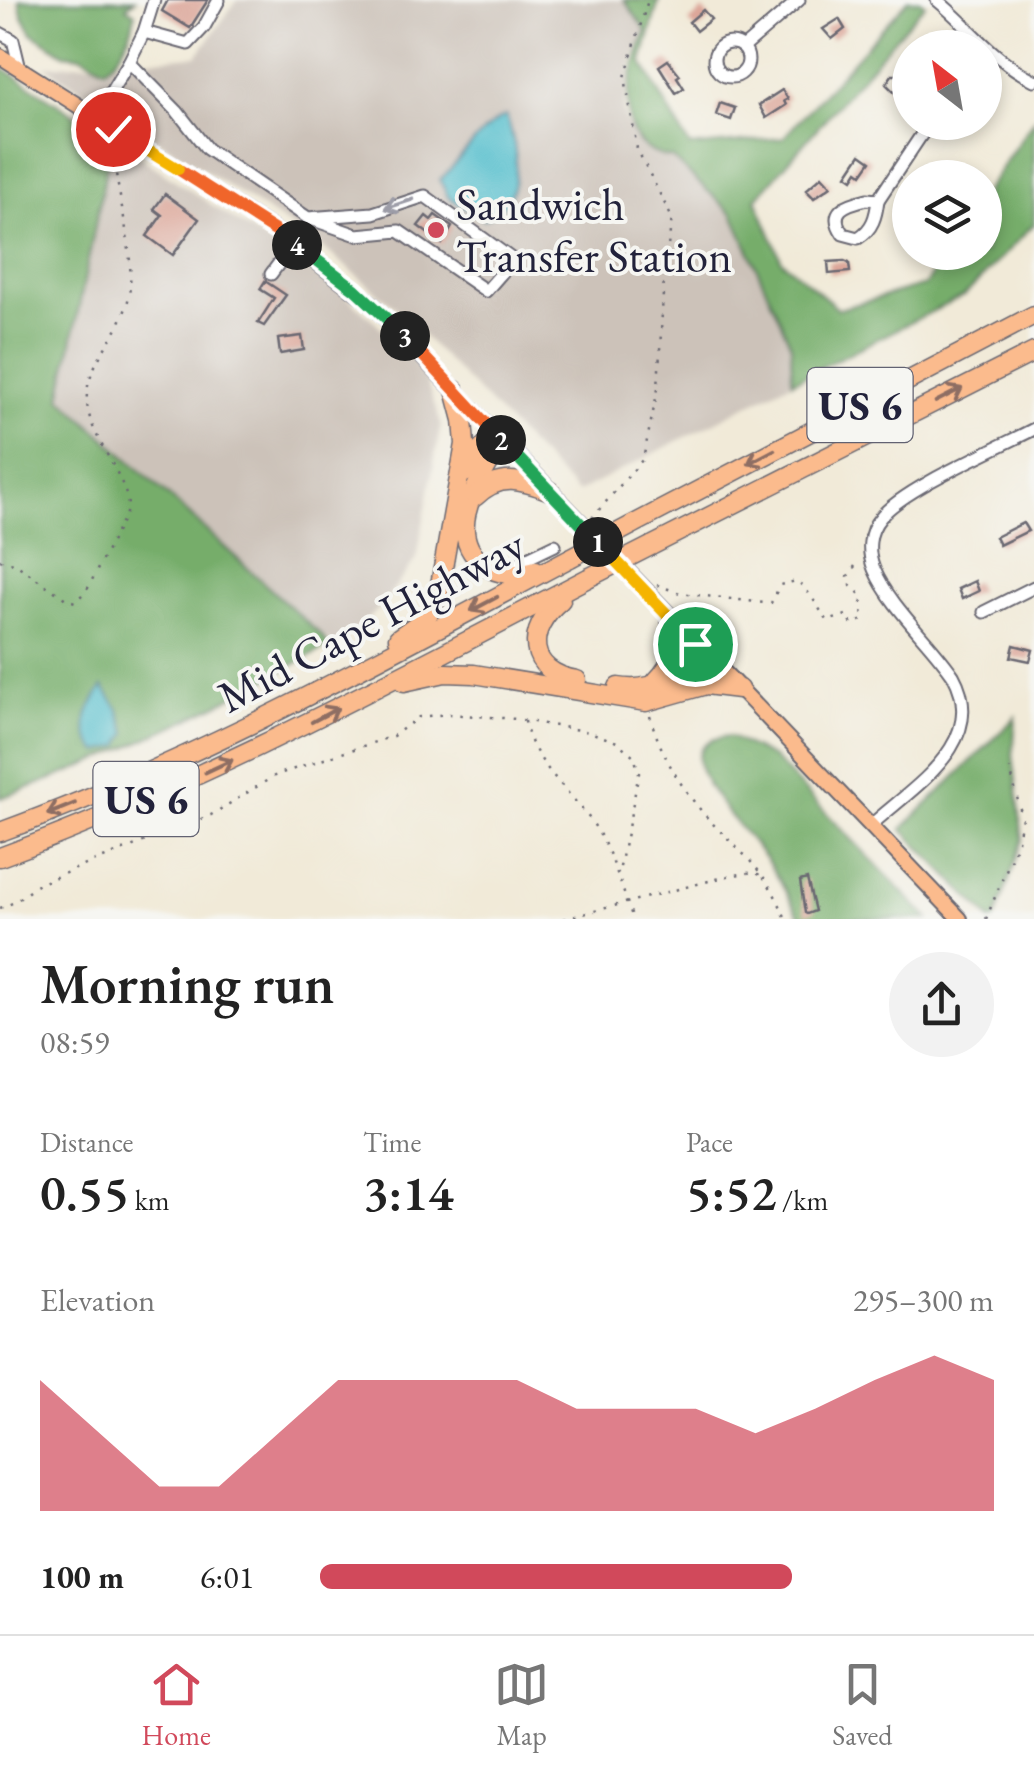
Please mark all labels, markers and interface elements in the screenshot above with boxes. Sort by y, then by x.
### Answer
north arrow [892,30,1002,140]
map controls [892,30,1002,270]
pin [71,87,156,172]
icon: check [86,102,141,157]
button: layers [892,160,1002,270]
place label: Sandwich Transfer Station [456,175,732,285]
one-way arrow [383,197,415,215]
marker: Sandwich Transfer Station [425,219,447,241]
pin: 4 [272,220,322,270]
text: 4 [290,227,304,263]
pin: 3 [380,311,430,361]
text: 3 [398,318,412,354]
road number: US 6 [808,368,912,442]
one-way arrow [933,385,963,404]
pin: 2 [476,415,526,465]
text: 2 [494,422,508,458]
one-way arrow [747,448,777,467]
street label: Mid Cape Highway [207,515,535,725]
pin: 1 [573,517,623,567]
text: 1 [591,524,605,560]
one-way arrow [469,595,499,614]
pin [653,602,738,687]
icon: arrive [668,617,723,672]
one-way arrow [309,705,339,724]
one-way arrow [203,756,233,775]
road number: US 6 [94,762,198,836]
one-way arrow [47,801,77,819]
text: Morning run [40,948,334,1019]
button: share [889,952,994,1057]
text: 08:59 [40,1021,109,1063]
text: Distance [40,1124,134,1160]
text: Time [363,1124,421,1160]
text: Pace [686,1124,733,1160]
text: 0.55 [40,1160,129,1225]
text: 3:14 [363,1160,454,1225]
text: 5:52 [686,1160,777,1225]
text: km [129,1182,170,1218]
text: /km [777,1182,828,1218]
text: Elevation [40,1279,155,1321]
text: 295–300 m [853,1279,994,1321]
text: 100 m [40,1556,124,1598]
text: 6:01 [200,1556,254,1598]
tab: Home [142,1657,211,1753]
tab: Map [494,1657,549,1753]
tab: Saved [832,1657,892,1753]

